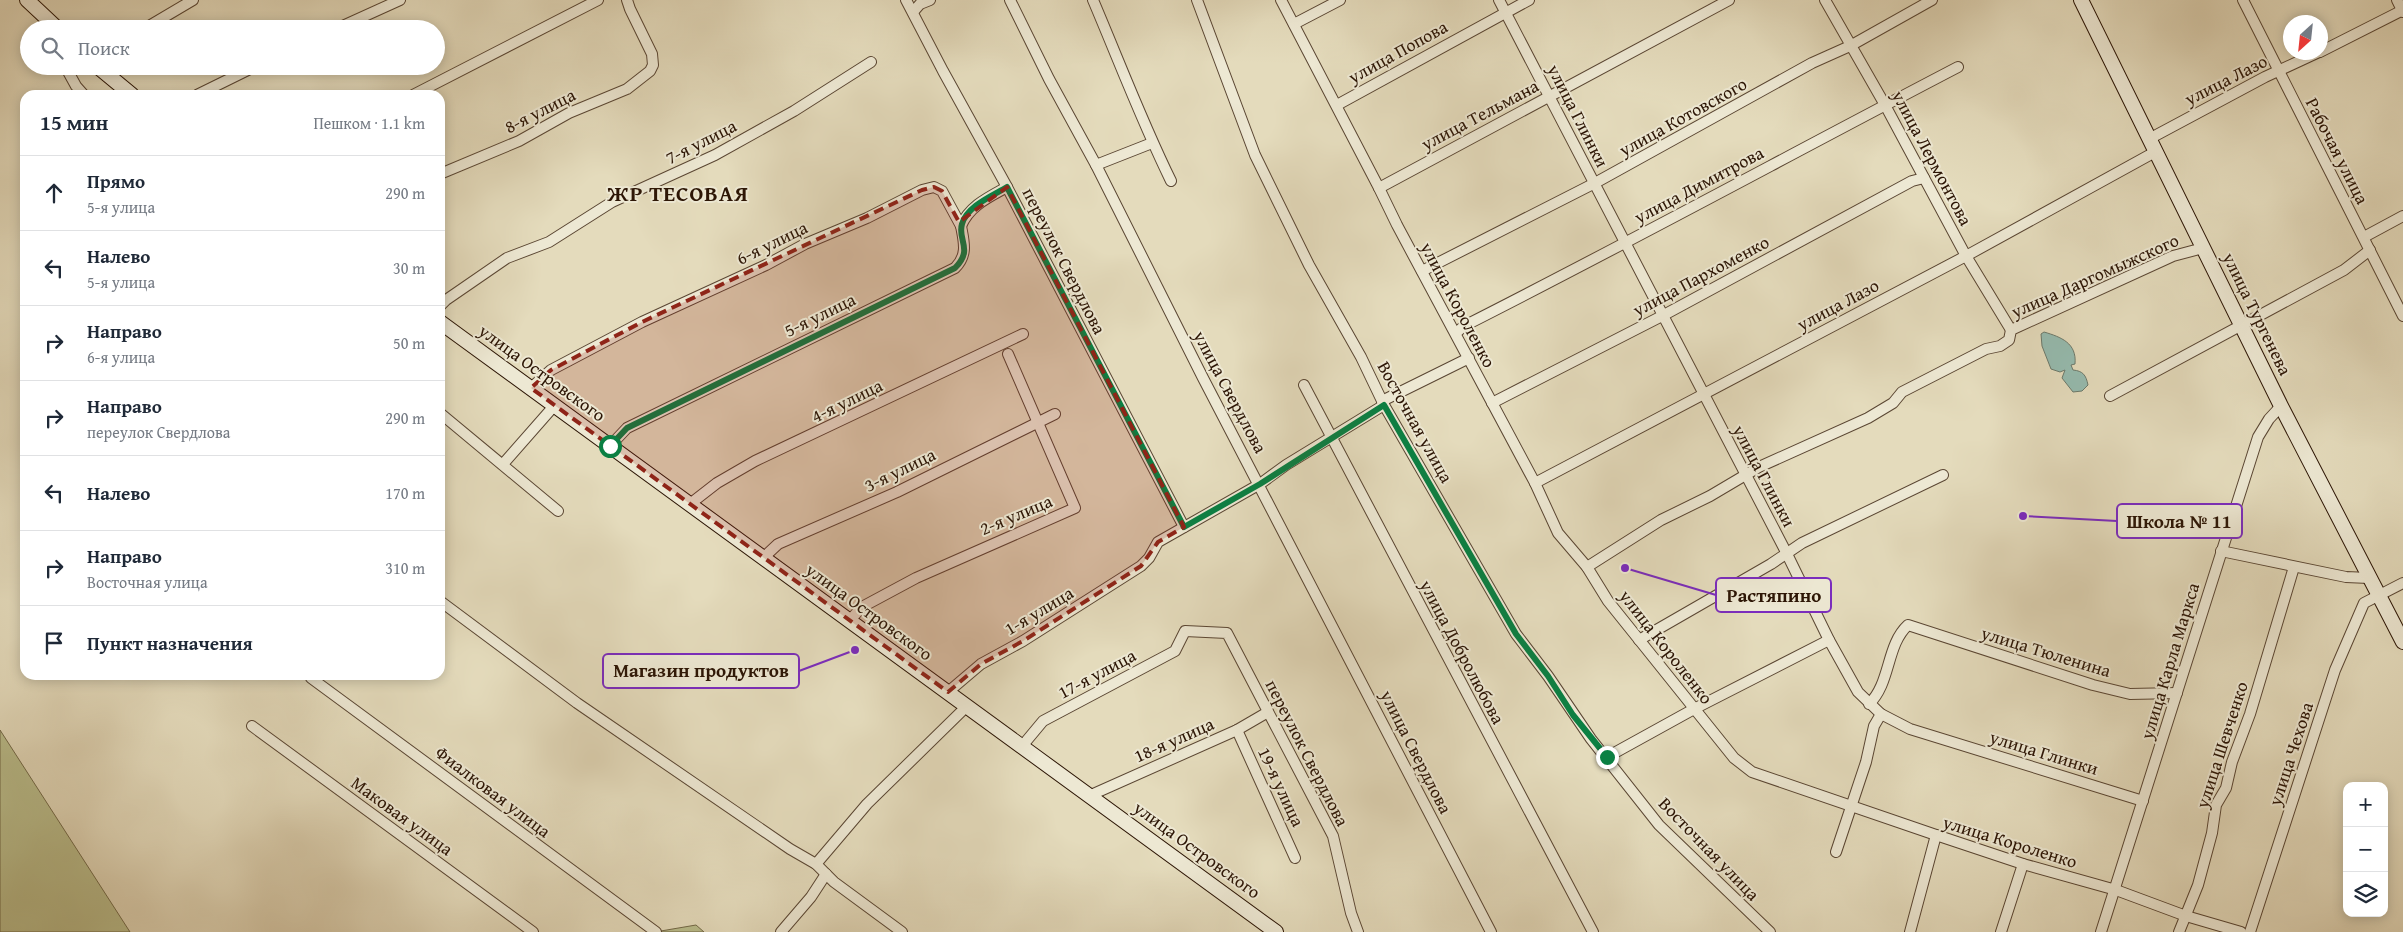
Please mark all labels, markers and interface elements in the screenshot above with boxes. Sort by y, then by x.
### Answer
street label: улица Попова [1342,13,1453,91]
north arrow [2283,15,2328,60]
search box [20,20,445,75]
icon: search [38,34,66,62]
text: Поиск [78,34,130,62]
street label: улица Лазо [2179,47,2272,112]
street label: улица Глинки [1540,59,1616,172]
street label: улица Котовского [1613,70,1752,163]
street label: улица Тельмана [1415,72,1544,157]
street label: 8-я улица [500,81,580,140]
street label: улица Лермонтова [1885,84,1980,231]
street label: Рабочая улица [2299,93,2376,209]
text: 15 мин [40,107,108,138]
text: Пешком · 1.1 km [313,111,425,135]
street label: 7-я улица [661,112,741,171]
street label: улица Димитрова [1628,139,1769,231]
text: Прямо [87,167,145,195]
district label: ЖР ТЕСОВАЯ [606,177,749,209]
icon: ahead [40,179,68,207]
text: 290 m [385,181,425,205]
street label: переулок Свердлова [1016,183,1113,339]
text: 5-я улица [87,195,155,219]
street label: 6-я улица [731,213,812,271]
street label: улица Даргомыжского [2006,226,2183,325]
street label: улица Пархоменко [1627,228,1774,323]
street label: улица Короленко [1413,236,1503,373]
text: Налево [87,242,150,270]
street label: улица Тургенева [2216,247,2299,380]
icon: left [40,254,68,282]
text: 30 m [393,256,425,280]
text: 5-я улица [87,270,155,294]
street label: улица Лазо [1791,272,1884,338]
street label: 5-я улица [779,285,860,343]
text: Направо [87,317,162,345]
street label: улица Островского [472,317,611,428]
street label: улица Свердлова [1186,325,1274,458]
icon: right [40,329,68,357]
text: 50 m [393,331,425,355]
text: 6-я улица [87,345,155,369]
street label: Восточная улица [1371,356,1460,488]
street label: 4-я улица [806,371,887,429]
text: Направо [87,392,162,420]
icon: right [40,404,68,432]
text: 290 m [385,406,425,430]
street label: улица Глинки [1726,419,1803,532]
text: переулок Свердлова [87,420,230,444]
route start [599,435,622,458]
street label: 3-я улица [859,440,940,498]
icon: left [40,479,68,507]
text: Налево [87,479,150,507]
text: 170 m [385,481,425,505]
street label: 2-я улица [975,487,1057,542]
callout: Школа № 11 [2117,504,2242,538]
text: Школа № 11 [2126,507,2232,535]
text: Направо [87,542,162,570]
icon: right [40,554,68,582]
text: 310 m [385,556,425,580]
street label: улица Островского [799,556,938,667]
text: Восточная улица [87,570,208,594]
street label: улица Добролюбова [1412,574,1512,729]
callout: Растяпино [1716,578,1831,612]
street label: 1-я улица [999,579,1079,642]
street label: улица Карла Маркса [2133,579,2206,744]
text: Растяпино [1727,581,1821,609]
street label: улица Короленко [1612,583,1720,710]
street label: улица Тюленина [1977,619,2115,684]
icon: arrive [40,629,68,657]
text: Пункт назначения [87,629,253,657]
street label: 17-я улица [1053,641,1141,705]
callout: Магазин продуктов [603,654,799,688]
text: Магазин продуктов [613,656,789,684]
street label: переулок Свердлова [1259,675,1356,831]
street label: улица Шевченко [2188,678,2255,813]
street label: улица Свердлова [1373,684,1459,819]
street label: улица Чехова [2261,698,2320,810]
street label: 18-я улица [1129,710,1219,769]
street label: улица Глинки [1985,723,2102,782]
street label: Фиалковая улица [430,739,557,844]
street label: 19-я улица [1251,742,1312,831]
route end [1596,746,1619,769]
street label: Маковая улица [346,769,459,862]
map controls [2343,782,2388,917]
button: + [2343,782,2388,827]
street label: Восточная улица [1653,791,1766,907]
street label: улица Островского [1127,794,1266,905]
street label: улица Короленко [1939,808,2081,875]
button: − [2343,827,2388,872]
button: layers [2343,872,2388,917]

